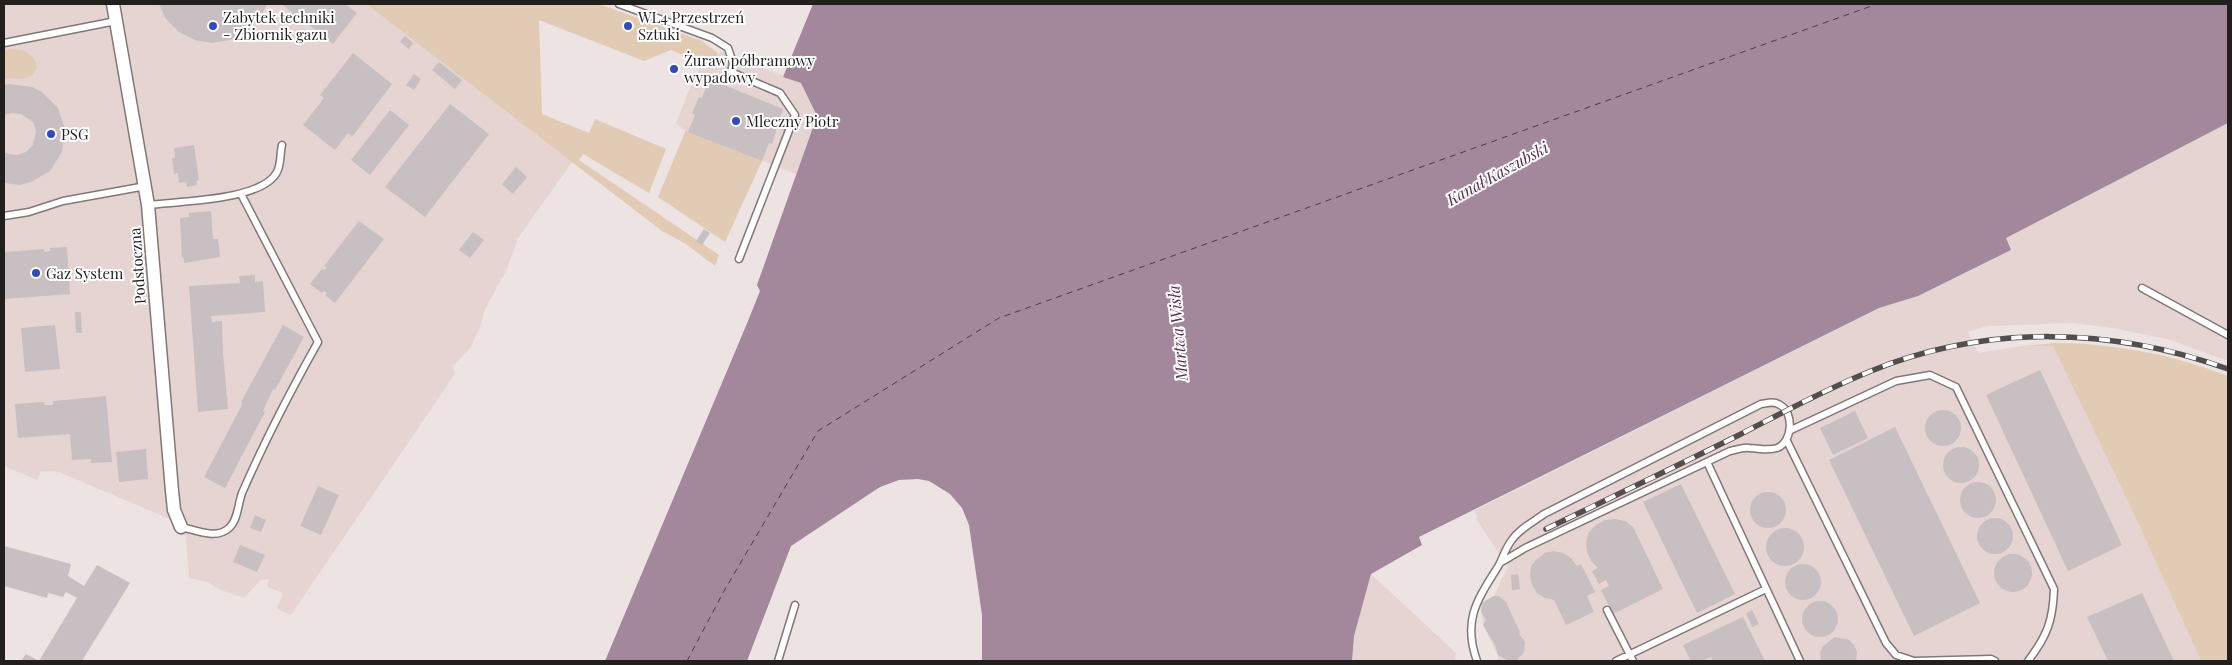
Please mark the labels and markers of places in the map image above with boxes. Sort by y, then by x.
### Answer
place label: Zabytek techniki - Zbiornik gazu [223,7,335,44]
place label: WL4 Przestrzeń Sztuki [637,7,744,44]
marker: Zabytek techniki - Zbiornik gazu [207,20,219,32]
marker: WL4 Przestrzeń Sztuki [622,20,634,32]
place label: Żuraw półbramowy wypadowy [684,50,815,87]
marker: Żuraw półbramowy wypadowy [668,63,680,75]
place label: Mleczny Piotr [746,111,839,131]
marker: Mleczny Piotr [730,115,742,127]
place label: PSG [61,124,89,144]
marker: PSG [45,128,57,140]
place label: Gaz System [46,263,124,283]
marker: Gaz System [30,267,42,279]

